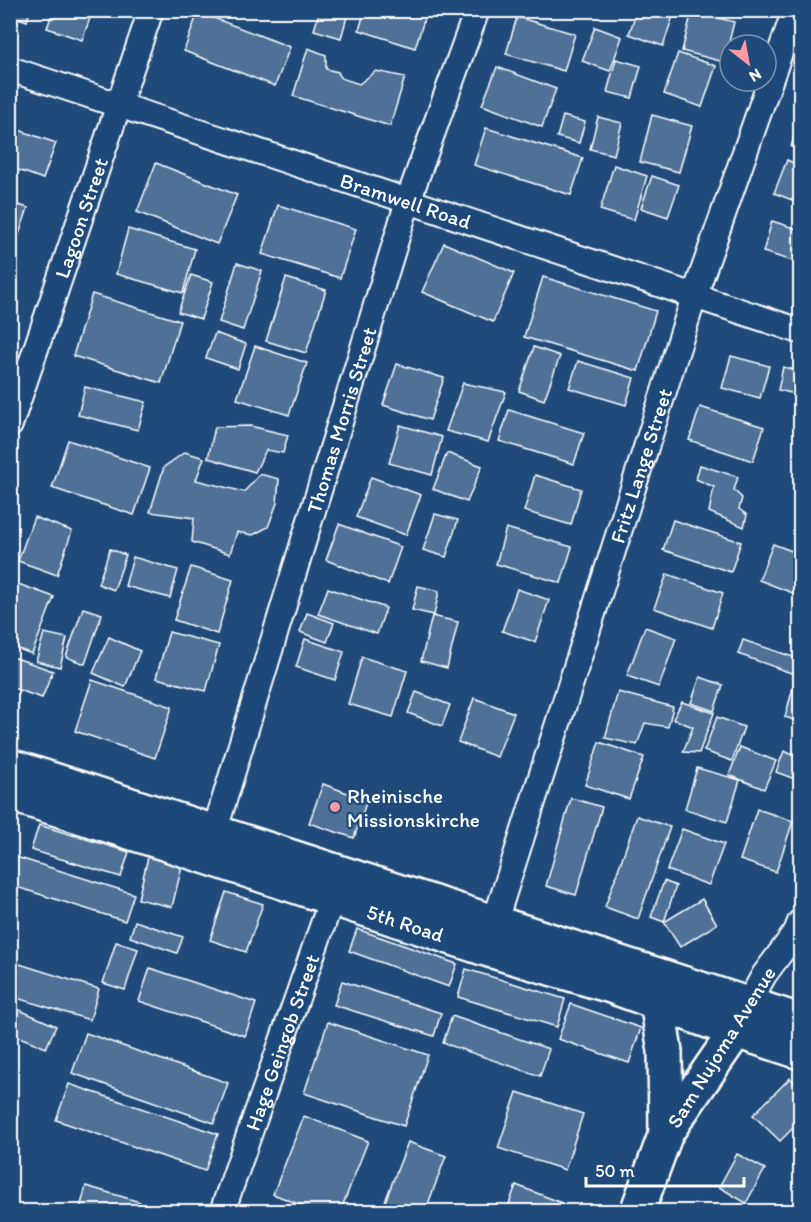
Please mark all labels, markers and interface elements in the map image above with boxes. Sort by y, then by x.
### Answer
north arrow [718,33,778,93]
text: N [746,65,765,86]
street label: Lagoon Street [48,154,113,281]
street label: Bramwell Road [337,167,475,234]
street label: Thomas Morris Street [300,324,381,516]
street label: Fritz Lange Street [604,385,677,546]
place label: Rheinische Missionskirche [347,783,480,832]
marker: Rheinische Missionskirche [328,800,342,814]
street label: 5th Road [364,898,448,947]
street label: Hage Geingob Street [239,950,324,1134]
street label: Sam Nujoma Avenue [661,962,781,1132]
scale bar [586,1150,744,1188]
text: 50 m [595,1160,635,1182]

